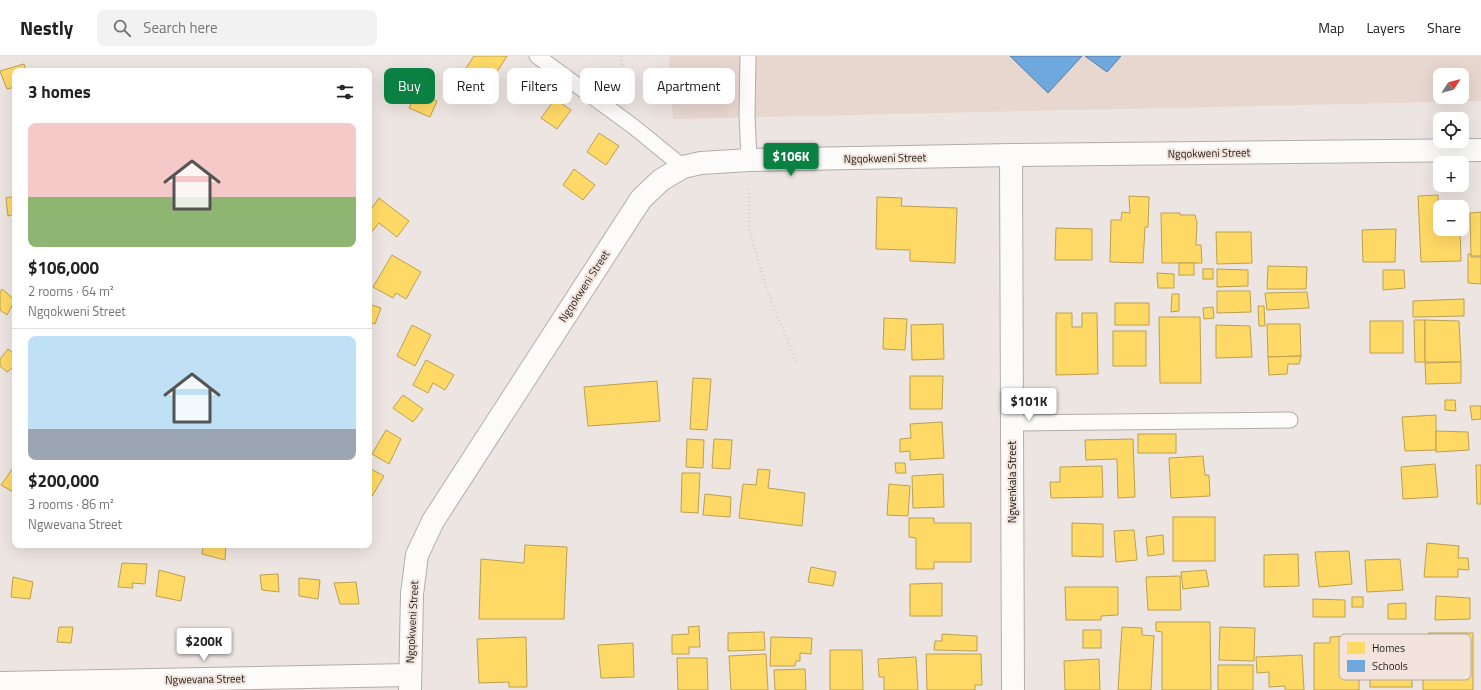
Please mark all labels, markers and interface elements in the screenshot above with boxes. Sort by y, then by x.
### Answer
search box [97,10,377,46]
text: Nestly [20,13,73,42]
text: Search here [143,16,218,39]
icon: search [111,17,133,39]
text: Map [1318,17,1344,38]
text: Layers [1366,17,1405,38]
text: Share [1427,17,1461,38]
chip: Buy [384,68,435,104]
chip: Rent [443,68,499,104]
chip: Filters [507,68,572,104]
chip: New [580,68,635,104]
chip: Apartment [643,68,735,104]
north arrow [1433,68,1469,104]
map controls [1433,68,1469,236]
text: 3 homes [28,79,91,105]
icon: filters [334,81,356,103]
button: locate [1433,112,1469,148]
pin: $106K [763,143,819,177]
street label: Ngqokweni Street [1167,144,1251,162]
text: $106K [773,146,809,166]
icon: home [156,149,228,221]
street label: Ngqokweni Street [843,149,927,167]
button: + [1433,156,1469,192]
button: − [1433,200,1469,236]
street label: Ngqokweni Street [555,247,613,325]
text: $106,000 [28,255,99,281]
text: 2 rooms · 64 m² [28,281,114,301]
text: Ngqokweni Street [28,301,126,321]
icon: home [156,362,228,434]
pin: $101K [1001,388,1057,422]
text: $101K [1011,391,1047,411]
street label: Ngwenkala Street [1004,441,1020,523]
text: $200,000 [28,468,99,494]
text: 3 rooms · 86 m² [28,494,114,514]
text: Ngwevana Street [28,514,122,534]
street label: Ngqokweni Street [402,580,422,664]
pin: $200K [176,628,232,662]
text: $200K [186,631,222,651]
legend [1339,634,1471,680]
text: Homes [1372,640,1405,656]
text: Schools [1372,658,1408,674]
street label: Ngwevana Street [165,670,245,688]

